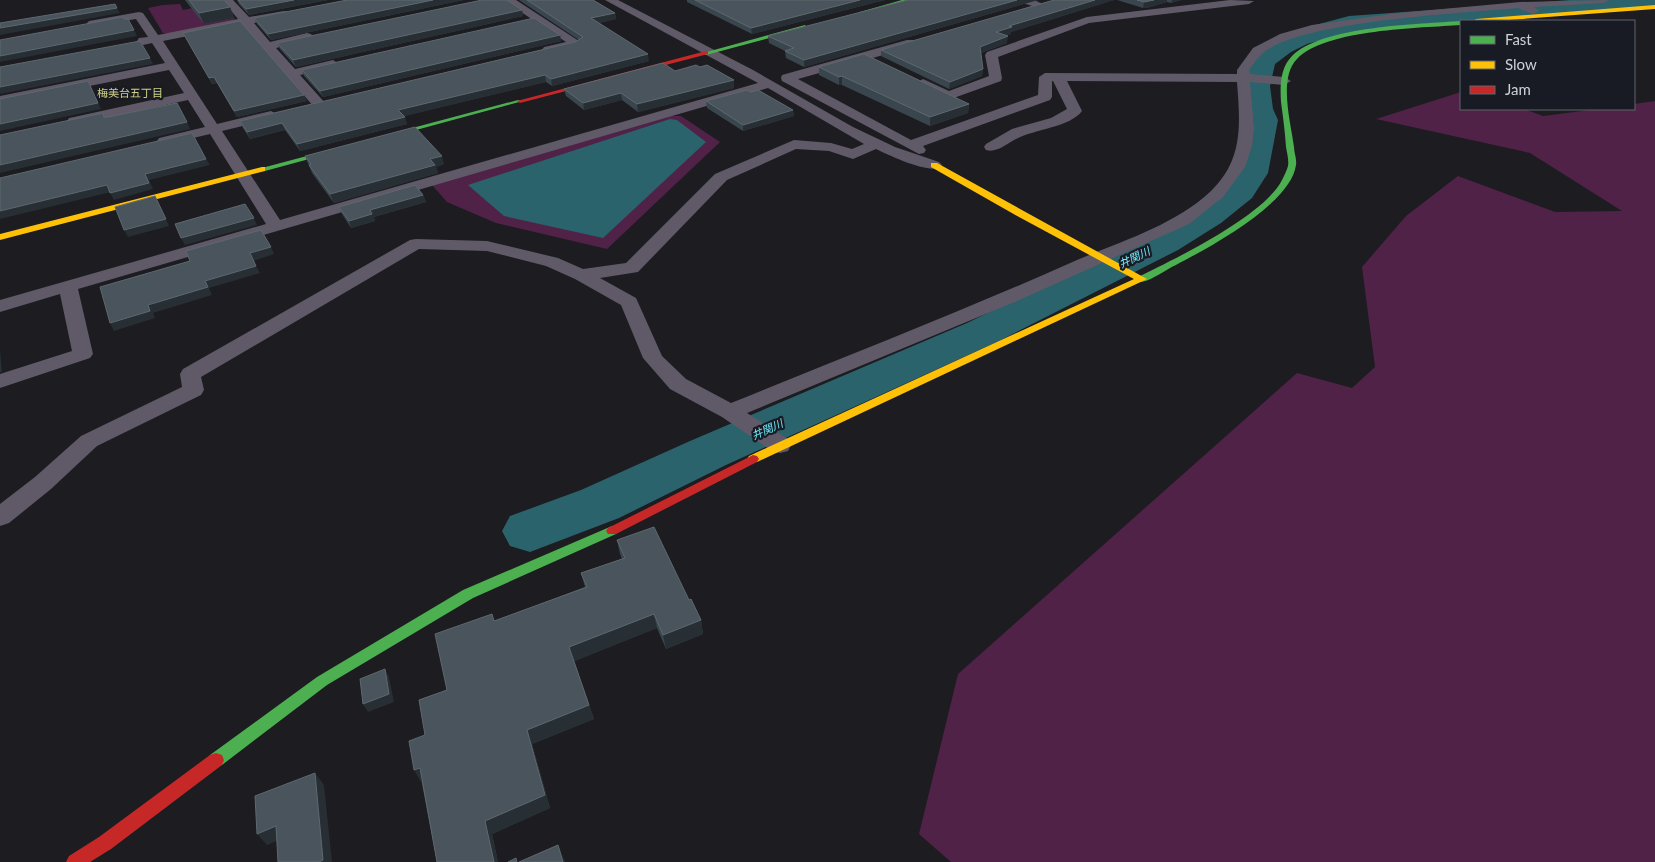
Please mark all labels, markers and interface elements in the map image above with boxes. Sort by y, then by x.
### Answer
legend [1460,20,1635,110]
text: Fast [1505,30,1532,48]
text: Slow [1505,55,1537,73]
text: Jam [1505,80,1531,98]
district label: 梅美台五丁目 [97,86,163,99]
water label: 井関川 [1116,243,1153,270]
water label: 井関川 [749,416,786,442]

